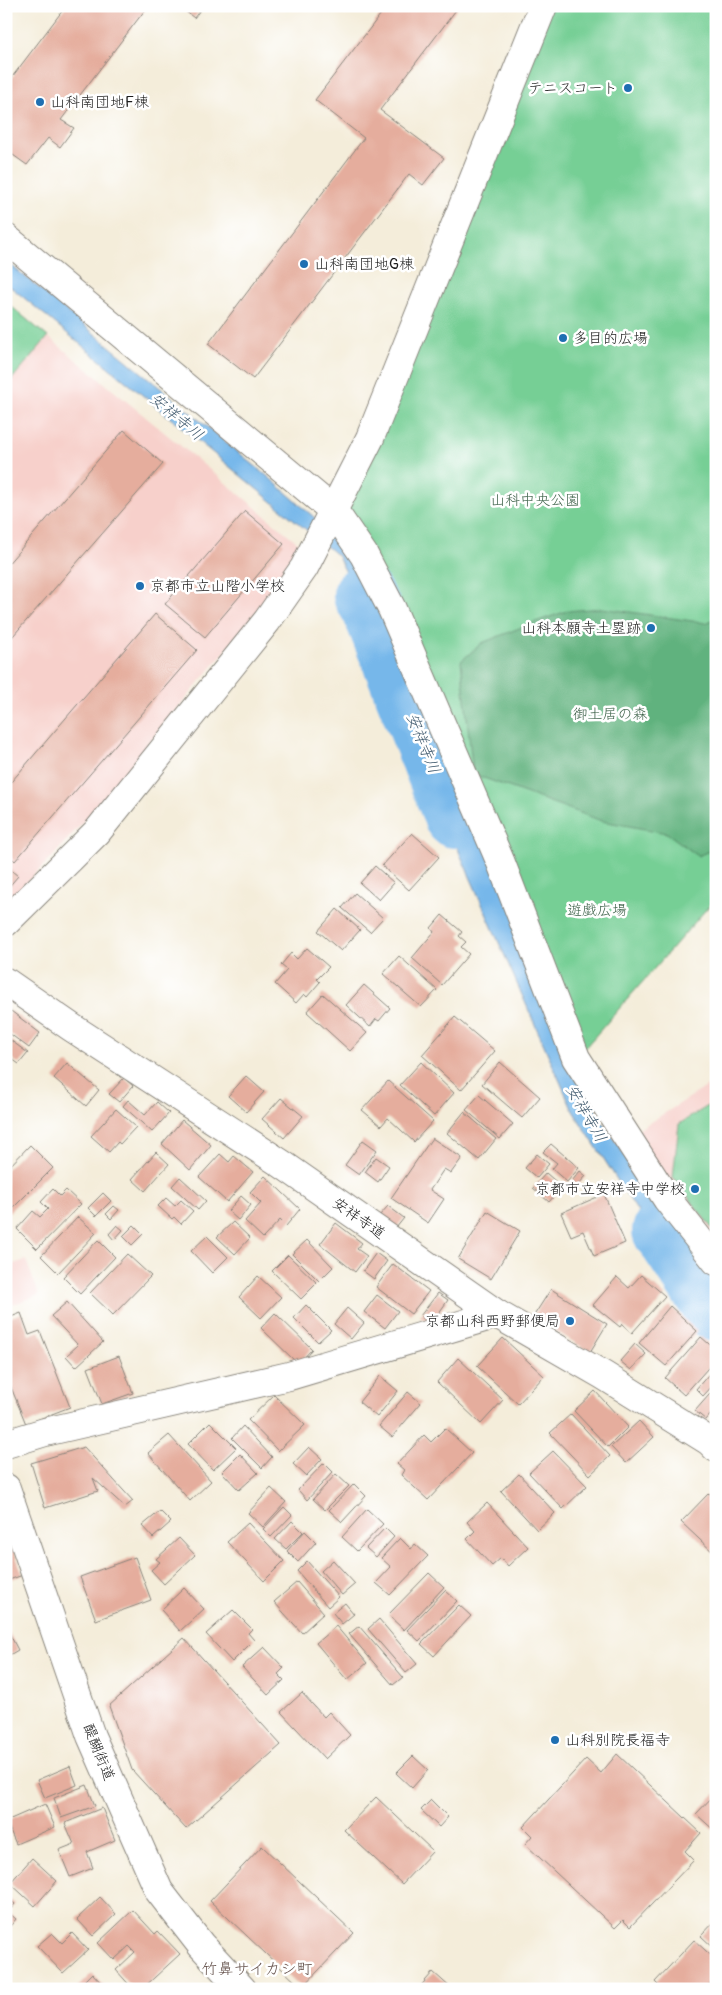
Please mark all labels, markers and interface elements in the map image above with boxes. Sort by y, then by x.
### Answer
place label: テニスコート [528,79,618,98]
marker: テニスコート [622,82,634,94]
place label: 山科南団地F棟 [50,93,149,112]
marker: 山科南団地F棟 [34,96,46,108]
place label: 山科南団地G棟 [314,255,414,274]
marker: 山科南団地G棟 [298,258,310,270]
place label: 多目的広場 [573,329,648,348]
marker: 多目的広場 [557,332,569,344]
water label: 安祥寺川 [145,389,207,445]
park label: 山科中央公園 [490,491,580,510]
place label: 京都市立山階小学校 [150,577,285,596]
marker: 京都市立山階小学校 [134,580,146,592]
place label: 山科本願寺土塁跡 [521,619,641,638]
marker: 山科本願寺土塁跡 [645,622,657,634]
park label: 御土居の森 [572,705,648,724]
water label: 安祥寺川 [402,710,444,777]
park label: 遊戯広場 [567,901,627,920]
water label: 安祥寺川 [561,1081,611,1146]
place label: 京都市立安祥寺中学校 [535,1180,685,1199]
marker: 京都市立安祥寺中学校 [689,1183,701,1195]
street label: 安祥寺道 [329,1193,389,1243]
place label: 京都山科西野郵便局 [425,1312,560,1331]
marker: 京都山科西野郵便局 [564,1315,576,1327]
street label: 醍醐街道 [78,1721,119,1784]
place label: 山科別院長福寺 [565,1731,670,1750]
marker: 山科別院長福寺 [549,1734,561,1746]
district label: 竹鼻サイカシ町 [201,1959,313,1979]

